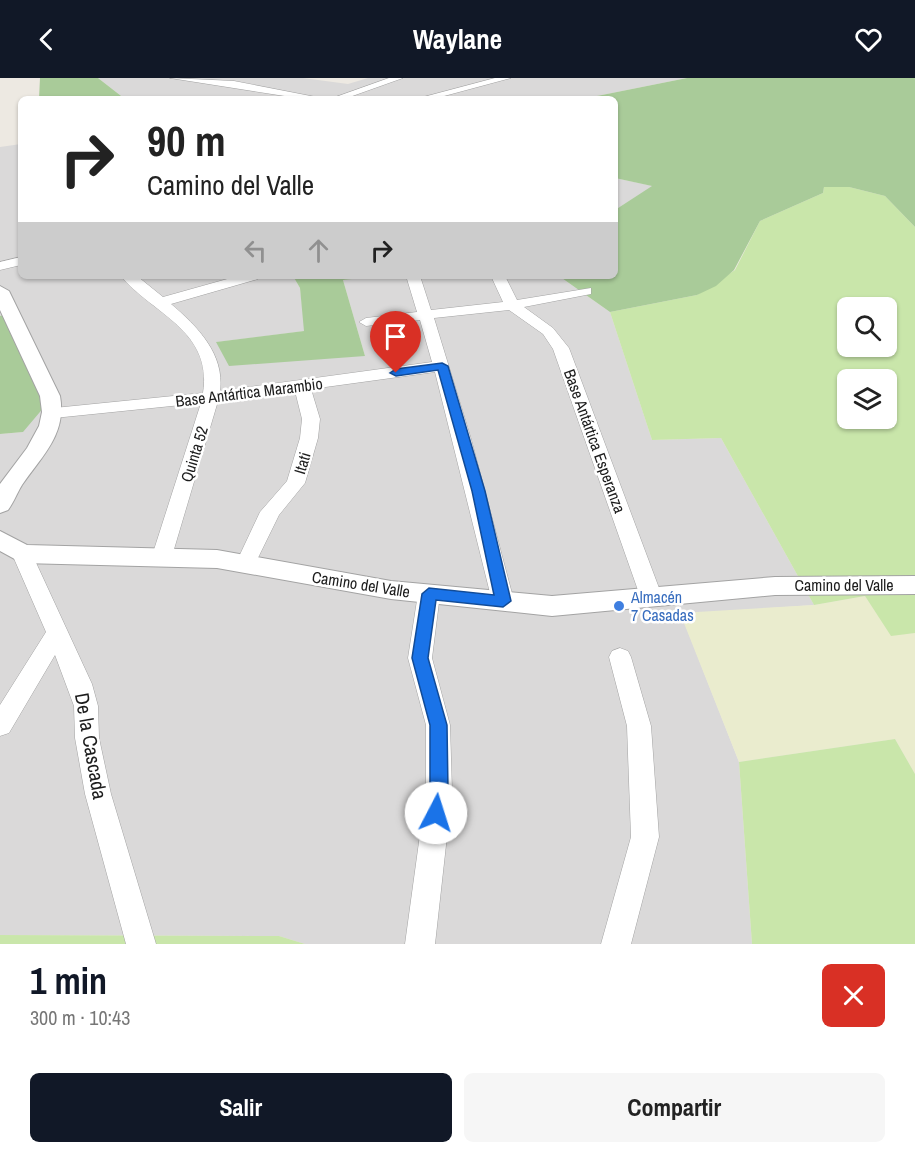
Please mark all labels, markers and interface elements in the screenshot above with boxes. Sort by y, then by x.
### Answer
text: Waylane [413,21,502,57]
icon: back [30,23,63,56]
icon: heart [852,23,885,56]
text: 90 m [147,113,226,169]
icon: right [48,120,126,198]
text: Camino del Valle [147,167,314,203]
icon: left [239,234,272,267]
icon: ahead [302,234,335,267]
icon: right [365,234,398,267]
map controls [837,297,897,429]
button: search [837,297,897,357]
pin [370,311,421,373]
icon: arrive [379,320,412,353]
street label: Base Antártica Esperanza [559,366,632,517]
button: layers [837,369,897,429]
street label: Base Antártica Marambio [174,372,324,412]
street label: Quinta 52 [175,423,213,485]
street label: Itati [288,449,316,477]
street label: Camino del Valle [310,565,412,603]
street label: Camino del Valle [795,574,893,596]
place label: Almacén 7 Casadas [630,586,694,626]
marker: Almacén 7 Casadas [612,599,626,613]
street label: De la Cascada [69,691,114,801]
position arrow [404,781,468,845]
text: 1 min [30,957,107,1005]
button: close [822,964,885,1027]
text: 300 m · 10:43 [30,1004,130,1031]
button: Salir [30,1073,452,1142]
button: Compartir [464,1073,885,1142]

